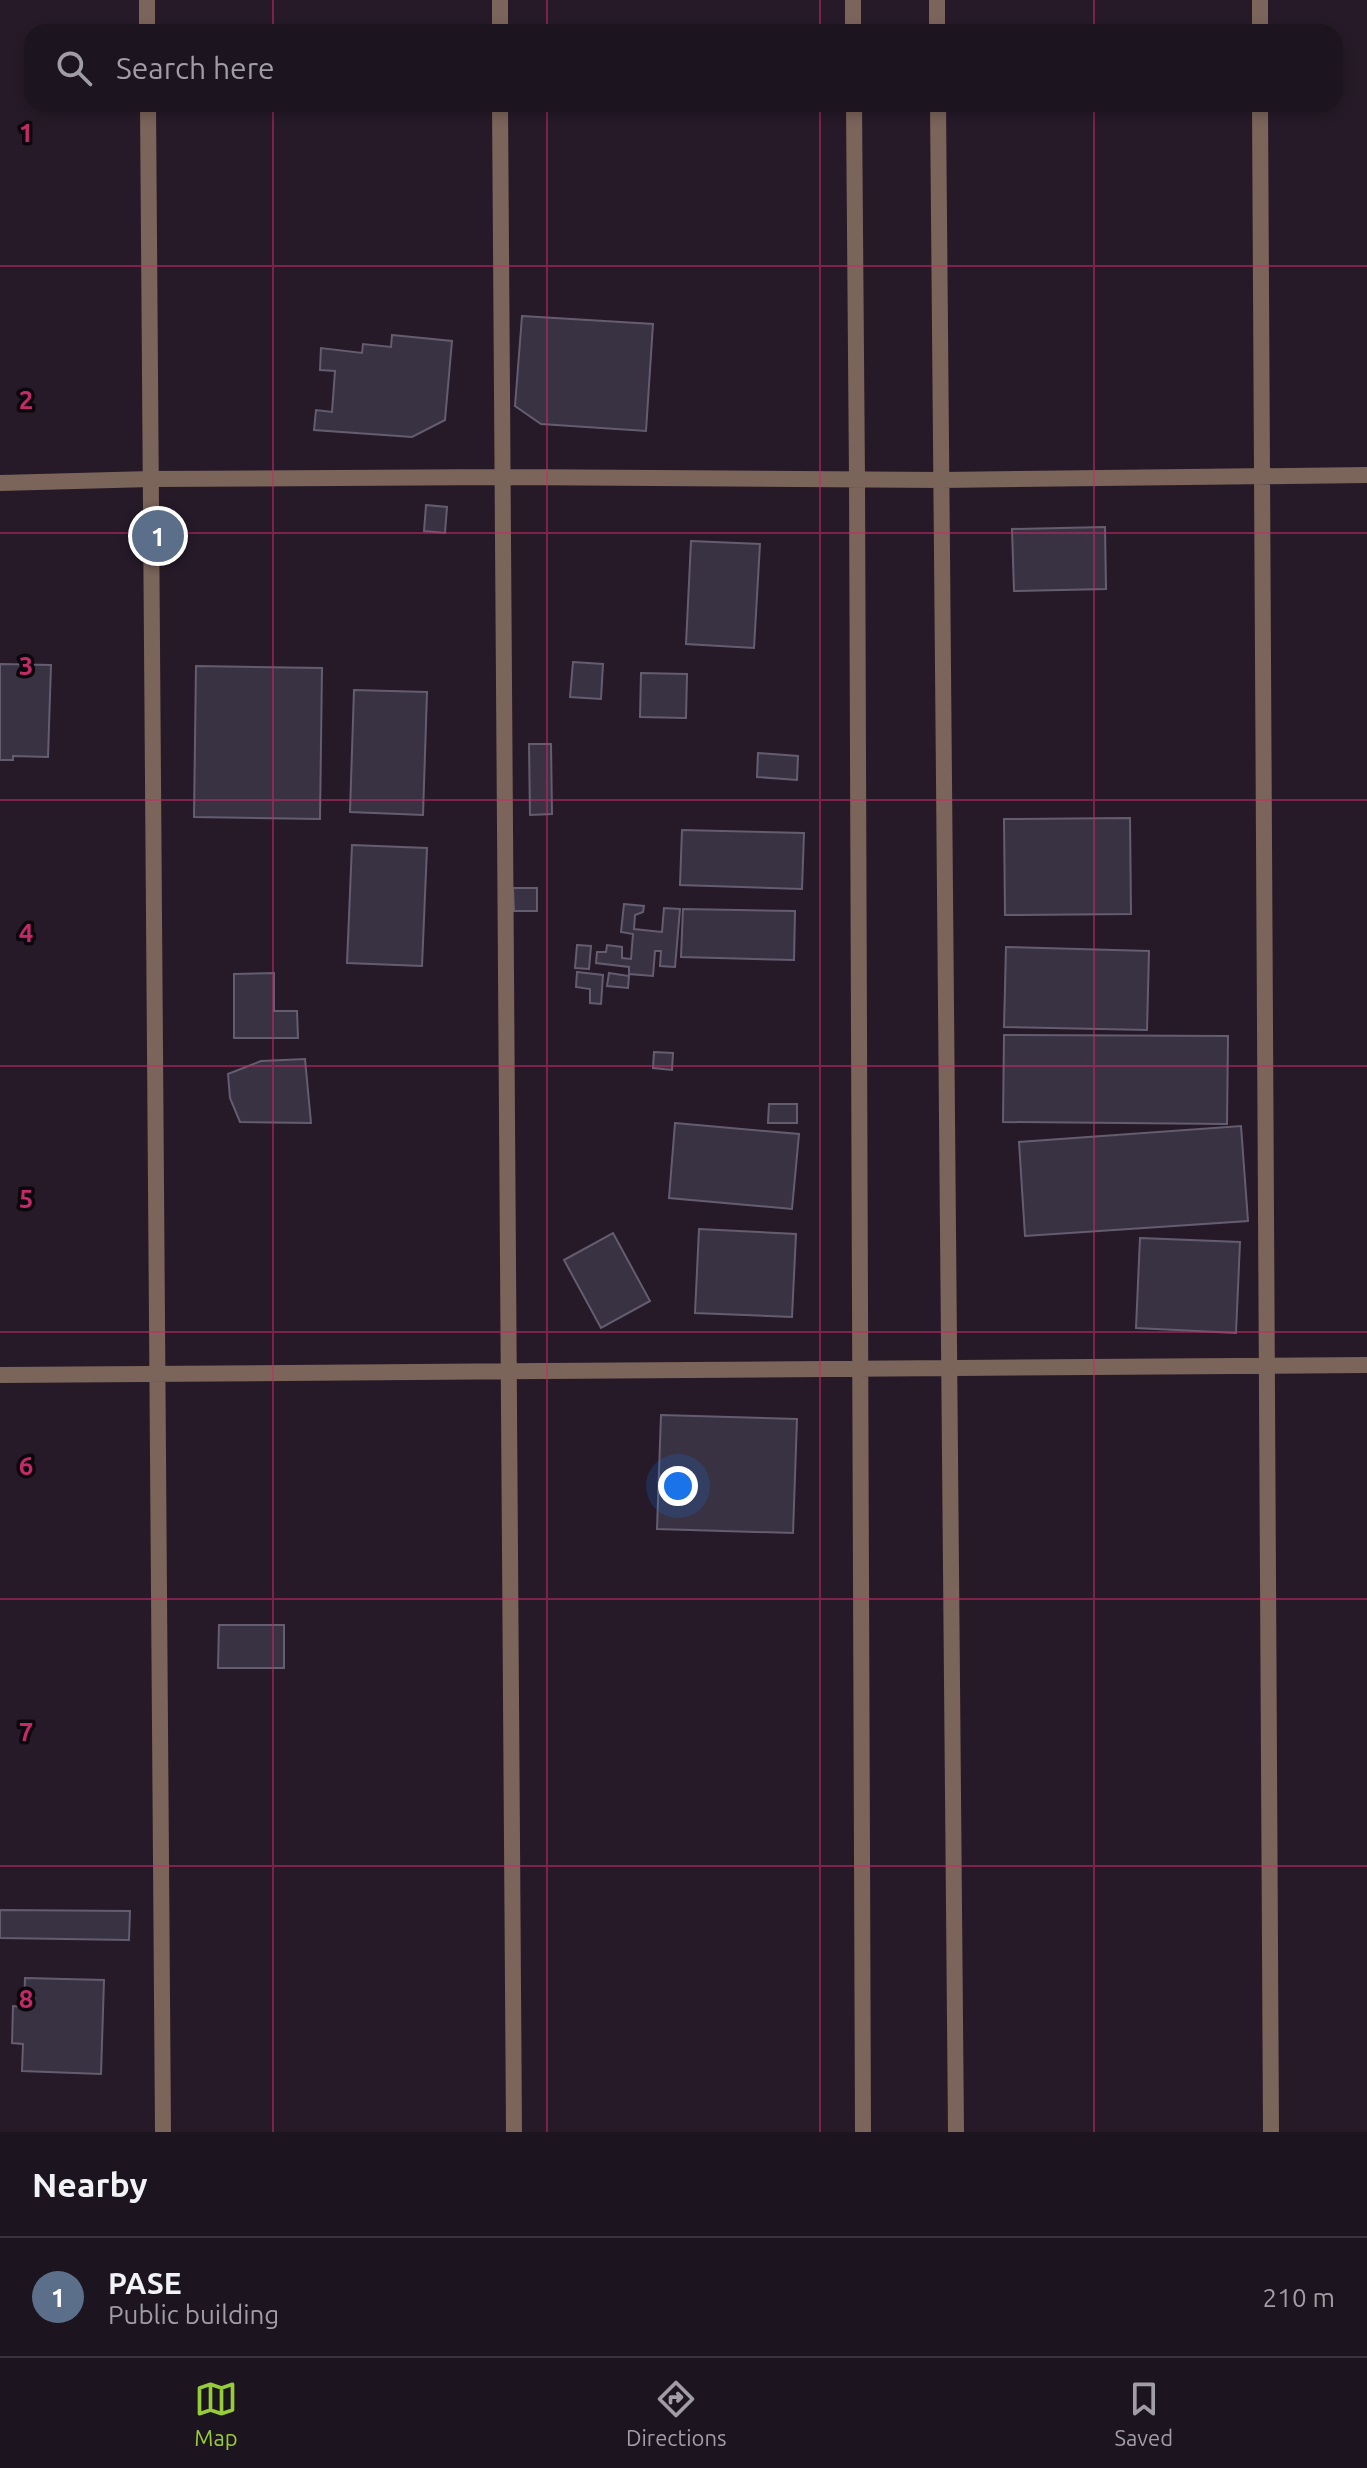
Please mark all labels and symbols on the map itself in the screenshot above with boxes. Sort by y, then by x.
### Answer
text: 1 [19,118,33,147]
text: 2 [19,385,33,414]
pin: 1 [132,506,184,566]
text: 3 [19,651,33,680]
text: 4 [19,918,33,947]
text: 5 [19,1184,33,1213]
text: 6 [19,1451,33,1480]
your location [658,1466,698,1506]
text: 7 [19,1717,33,1746]
text: 8 [19,1984,33,2013]

